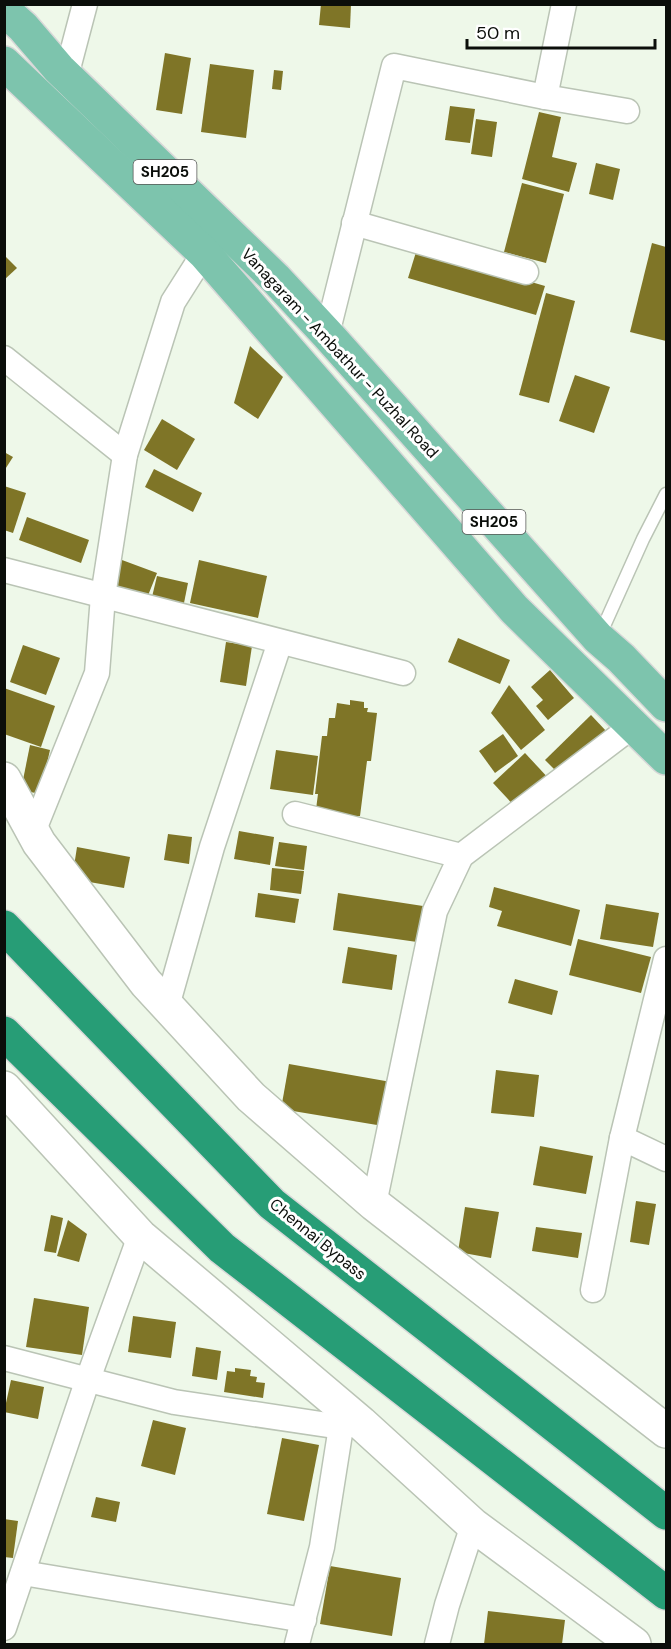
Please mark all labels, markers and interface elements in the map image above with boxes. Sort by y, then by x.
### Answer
scale bar [467,12,654,50]
text: 50 m [476,21,520,45]
road number: SH205 [134,160,196,184]
street label: Vanagaram - Ambathur - Puzhal Road [237,243,443,463]
road number: SH205 [462,510,526,534]
street label: Chennai Bypass [265,1194,371,1284]

